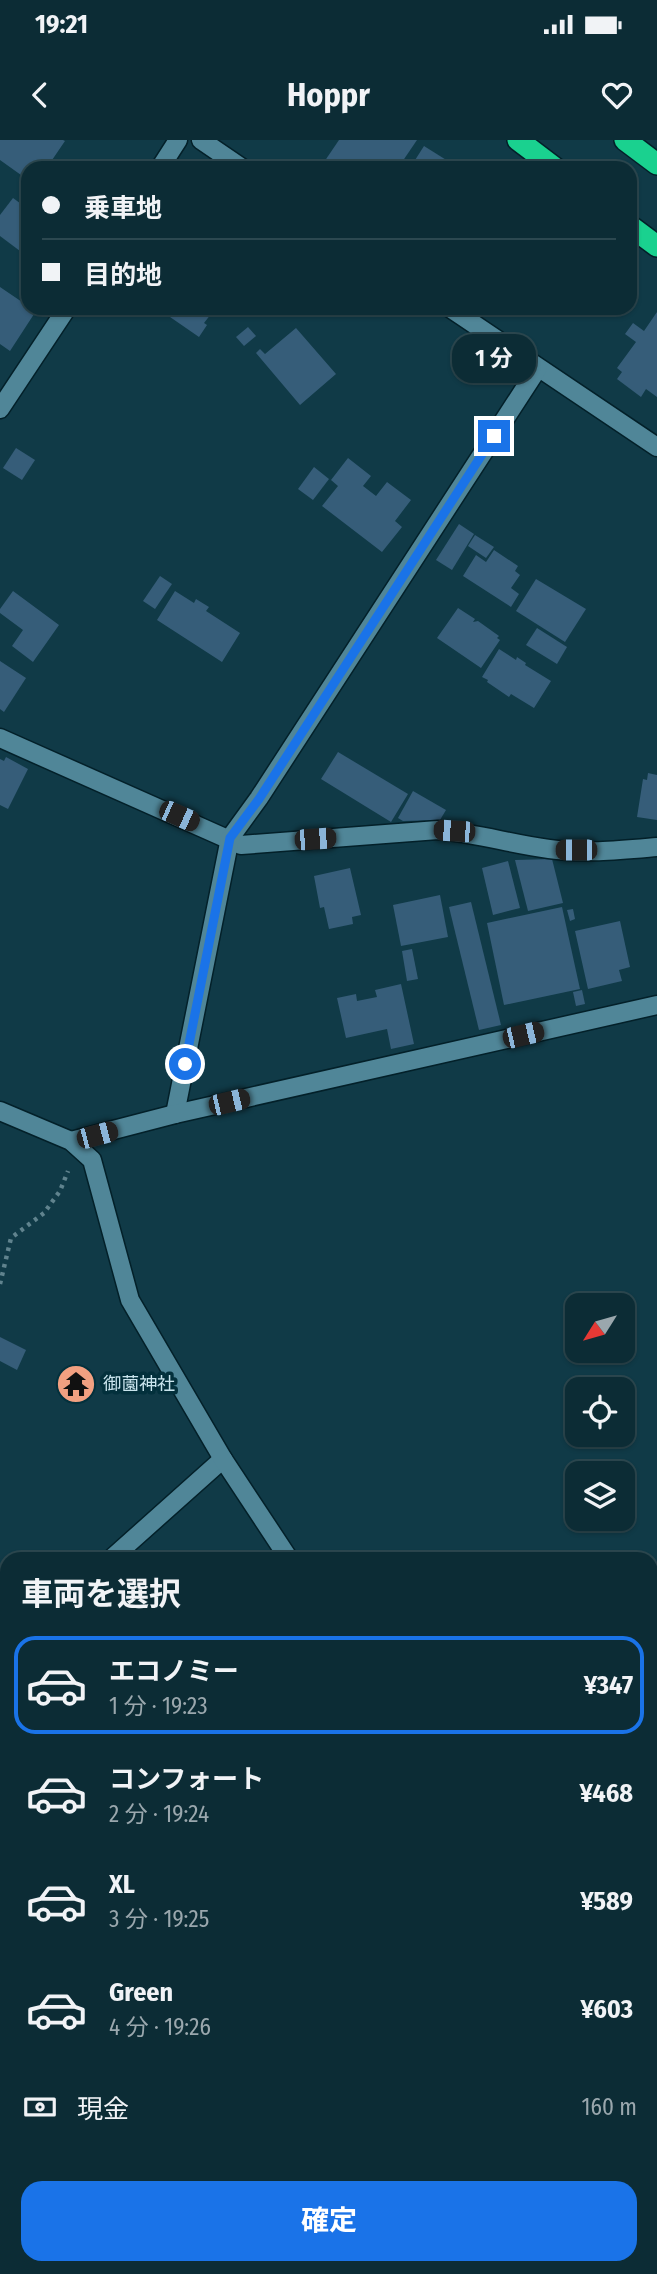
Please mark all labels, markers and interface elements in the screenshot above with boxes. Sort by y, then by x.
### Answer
text: 19:21 [35,9,88,40]
icon: back [21,76,59,114]
text: Hoppr [287,76,370,114]
icon: heart [598,76,636,114]
text: 乗車地 [84,193,162,224]
text: 目的地 [84,260,162,291]
callout: 1 分 [452,334,536,384]
text: 1 分 [475,344,513,372]
route end [478,420,510,452]
car [156,798,203,834]
car [433,819,476,843]
car [294,827,337,851]
car [556,840,598,861]
car [501,1020,546,1050]
route start [169,1048,201,1080]
car [207,1087,252,1117]
car [74,1119,121,1151]
north arrow [565,1293,635,1363]
map controls [565,1293,635,1531]
temple icon: 御薗神社 [55,1363,97,1405]
place label: 御薗神社 [103,1373,175,1395]
button: locate [565,1377,635,1447]
button: layers [565,1461,635,1531]
text: 車両を選択 [21,1575,181,1613]
icon: car [25,1654,88,1717]
text: エコノミー [109,1656,239,1687]
text: ¥347 [584,1670,633,1701]
text: 1 分 · 19:23 [109,1692,208,1720]
icon: car [25,1762,88,1825]
text: コンフォート [109,1764,264,1795]
text: ¥468 [579,1778,633,1809]
text: 2 分 · 19:24 [109,1800,209,1828]
text: XL [109,1869,135,1900]
icon: car [25,1870,88,1933]
text: ¥589 [580,1886,633,1917]
text: 3 分 · 19:25 [109,1905,209,1933]
text: Green [109,1977,173,2008]
icon: car [25,1978,88,2041]
text: ¥603 [581,1994,633,2025]
text: 4 分 · 19:26 [109,2013,211,2041]
icon: cash [21,2088,59,2126]
text: 160 m [582,2093,637,2121]
text: 現金 [77,2094,129,2125]
button: 確定 [21,2181,637,2261]

